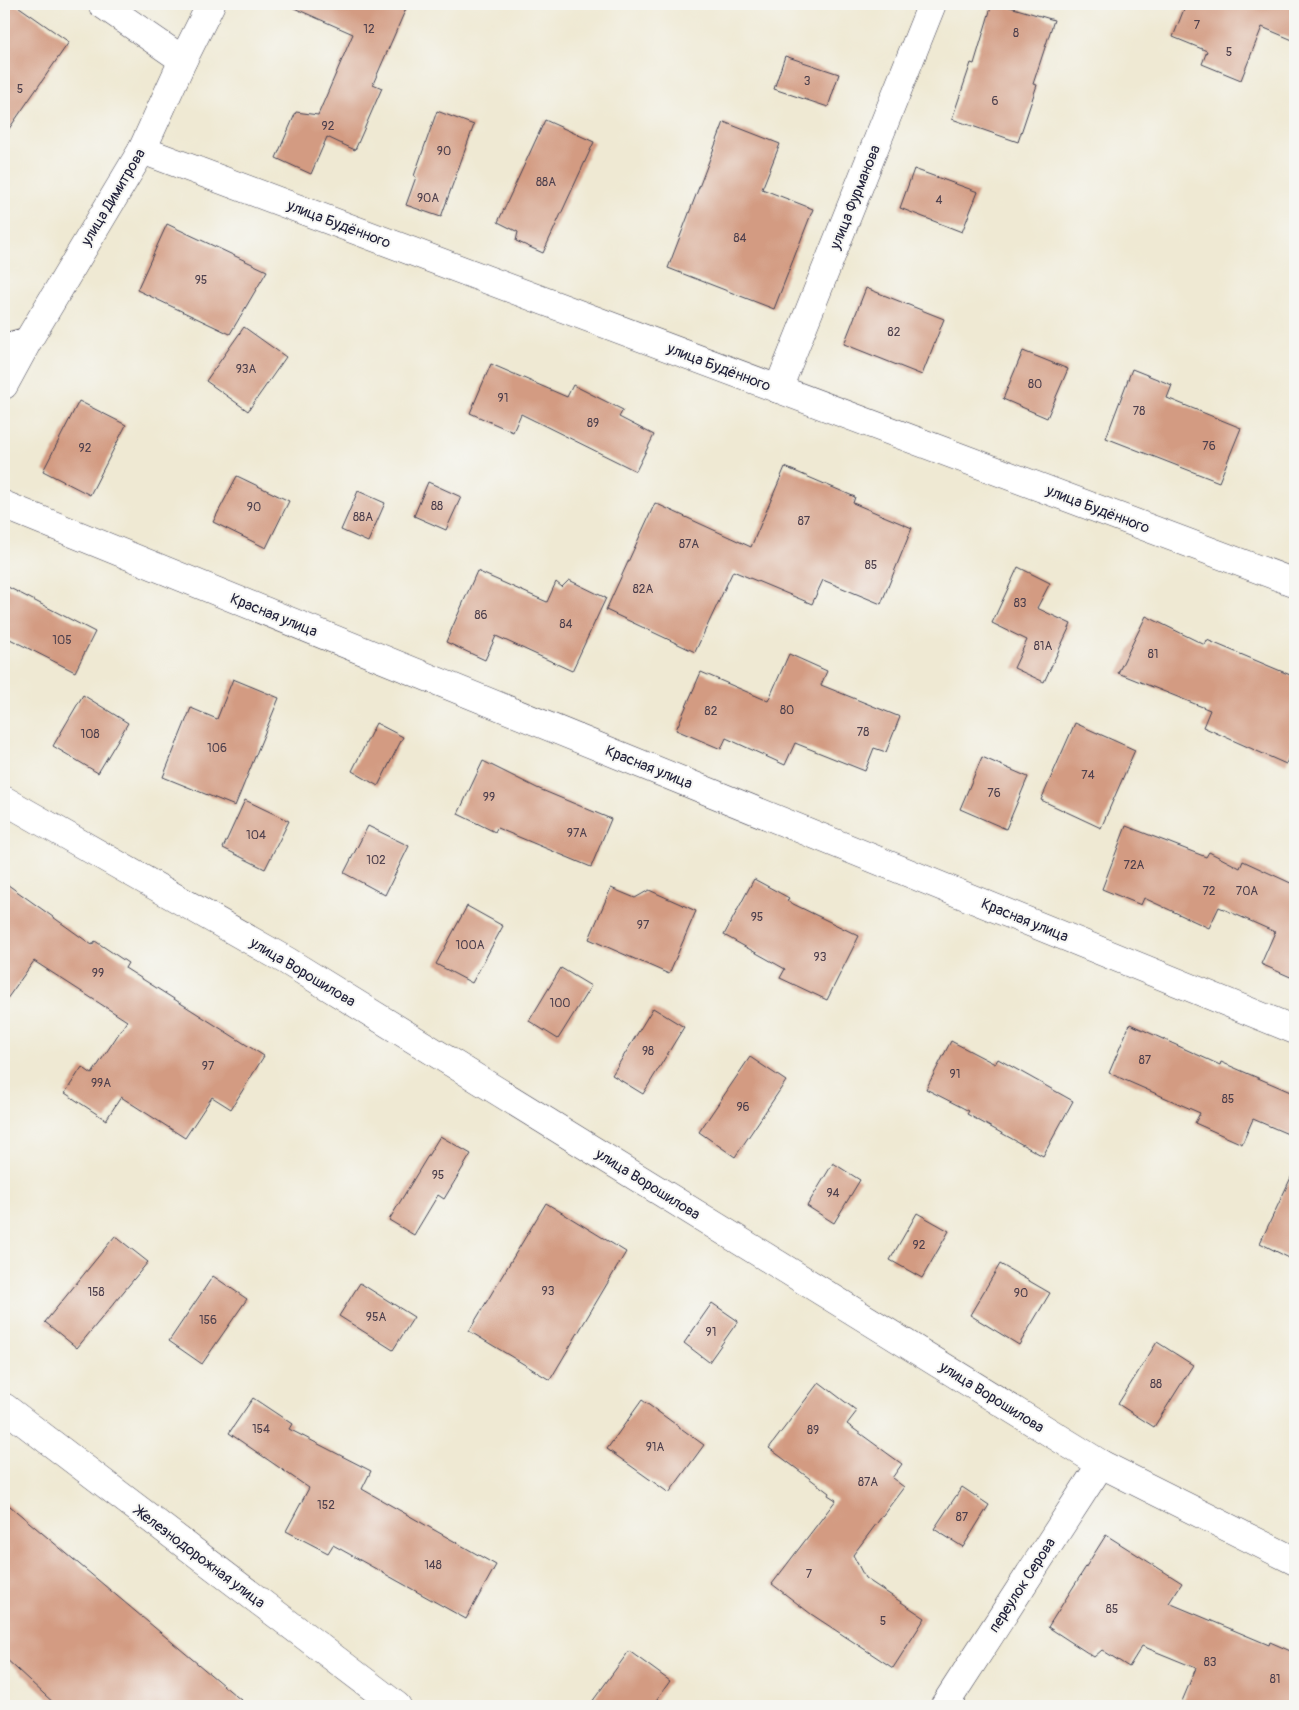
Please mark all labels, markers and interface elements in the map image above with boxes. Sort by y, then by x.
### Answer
house number: 7 [1194,18,1201,33]
house number: 12 [363,22,375,37]
house number: 8 [1013,26,1019,41]
house number: 5 [1226,45,1232,60]
house number: 3 [804,74,811,89]
house number: 5 [17,82,23,97]
house number: 6 [992,94,999,109]
house number: 92 [322,119,335,134]
street label: улица Фурманова [826,142,885,253]
house number: 90 [437,144,451,159]
street label: улица Димитрова [76,145,150,250]
house number: 88А [536,175,556,190]
house number: 90А [417,191,439,206]
house number: 4 [936,193,943,208]
street label: улица Будённого [283,196,393,253]
house number: 84 [733,231,747,246]
house number: 95 [195,273,207,288]
house number: 82 [888,325,901,340]
street label: улица Будённого [663,339,773,396]
house number: 93А [236,362,257,377]
house number: 80 [1028,377,1042,392]
house number: 91 [498,391,508,406]
house number: 78 [1133,404,1145,419]
house number: 89 [587,416,599,431]
house number: 76 [1202,439,1216,454]
house number: 92 [79,441,92,456]
street label: улица Будённого [1042,481,1152,538]
house number: 88 [431,499,443,514]
house number: 90 [247,500,261,515]
house number: 88А [353,510,373,525]
house number: 87 [798,514,811,529]
house number: 87А [679,537,699,552]
house number: 85 [865,558,877,573]
house number: 82А [633,582,653,597]
street label: Красная улица [227,589,320,642]
house number: 83 [1014,596,1027,611]
house number: 86 [474,608,488,623]
house number: 84 [559,617,573,632]
house number: 105 [52,633,72,648]
house number: 81А [1034,639,1052,654]
house number: 81 [1148,647,1158,662]
house number: 80 [780,703,794,718]
house number: 82 [705,704,718,719]
house number: 78 [857,725,869,740]
house number: 108 [81,727,99,742]
house number: 106 [207,741,227,756]
street label: Красная улица [602,741,695,794]
house number: 74 [1081,768,1095,783]
house number: 76 [987,786,1001,801]
house number: 99 [483,790,495,805]
house number: 97А [567,826,587,841]
house number: 104 [246,828,266,843]
house number: 102 [366,853,386,868]
house number: 72А [1124,858,1145,873]
house number: 72 [1202,884,1216,899]
house number: 70А [1236,884,1258,899]
street label: Красная улица [978,894,1071,947]
house number: 95 [751,910,763,925]
house number: 97 [637,918,650,933]
street label: улица Ворошилова [246,933,359,1011]
house number: 100А [456,938,485,953]
house number: 93 [814,950,827,965]
house number: 99 [92,966,104,981]
house number: 100 [549,996,571,1011]
house number: 98 [642,1044,654,1059]
house number: 87 [1139,1053,1152,1068]
house number: 97 [202,1059,215,1074]
house number: 91 [950,1067,960,1082]
house number: 99А [91,1076,111,1091]
house number: 85 [1222,1092,1234,1107]
house number: 96 [736,1100,750,1115]
street label: улица Ворошилова [591,1144,704,1224]
house number: 95 [432,1168,444,1183]
house number: 94 [826,1186,840,1201]
house number: 92 [913,1238,926,1253]
house number: 93 [542,1284,555,1299]
house number: 158 [87,1285,105,1300]
house number: 90 [1014,1286,1028,1301]
house number: 95А [366,1310,386,1325]
house number: 156 [199,1313,217,1328]
house number: 91 [706,1325,716,1340]
street label: улица Ворошилова [935,1357,1048,1437]
house number: 88 [1150,1377,1162,1392]
house number: 154 [252,1422,270,1437]
house number: 89 [807,1423,819,1438]
house number: 91А [646,1440,665,1455]
house number: 87А [858,1475,878,1490]
house number: 152 [317,1498,335,1513]
street label: Железнодорожная улица [129,1501,269,1613]
house number: 87 [956,1510,969,1525]
street label: переулок Серова [985,1534,1060,1636]
house number: 148 [424,1558,442,1573]
house number: 7 [806,1567,813,1582]
house number: 85 [1106,1602,1118,1617]
house number: 5 [880,1614,886,1629]
house number: 83 [1204,1655,1217,1670]
house number: 81 [1270,1672,1280,1687]

